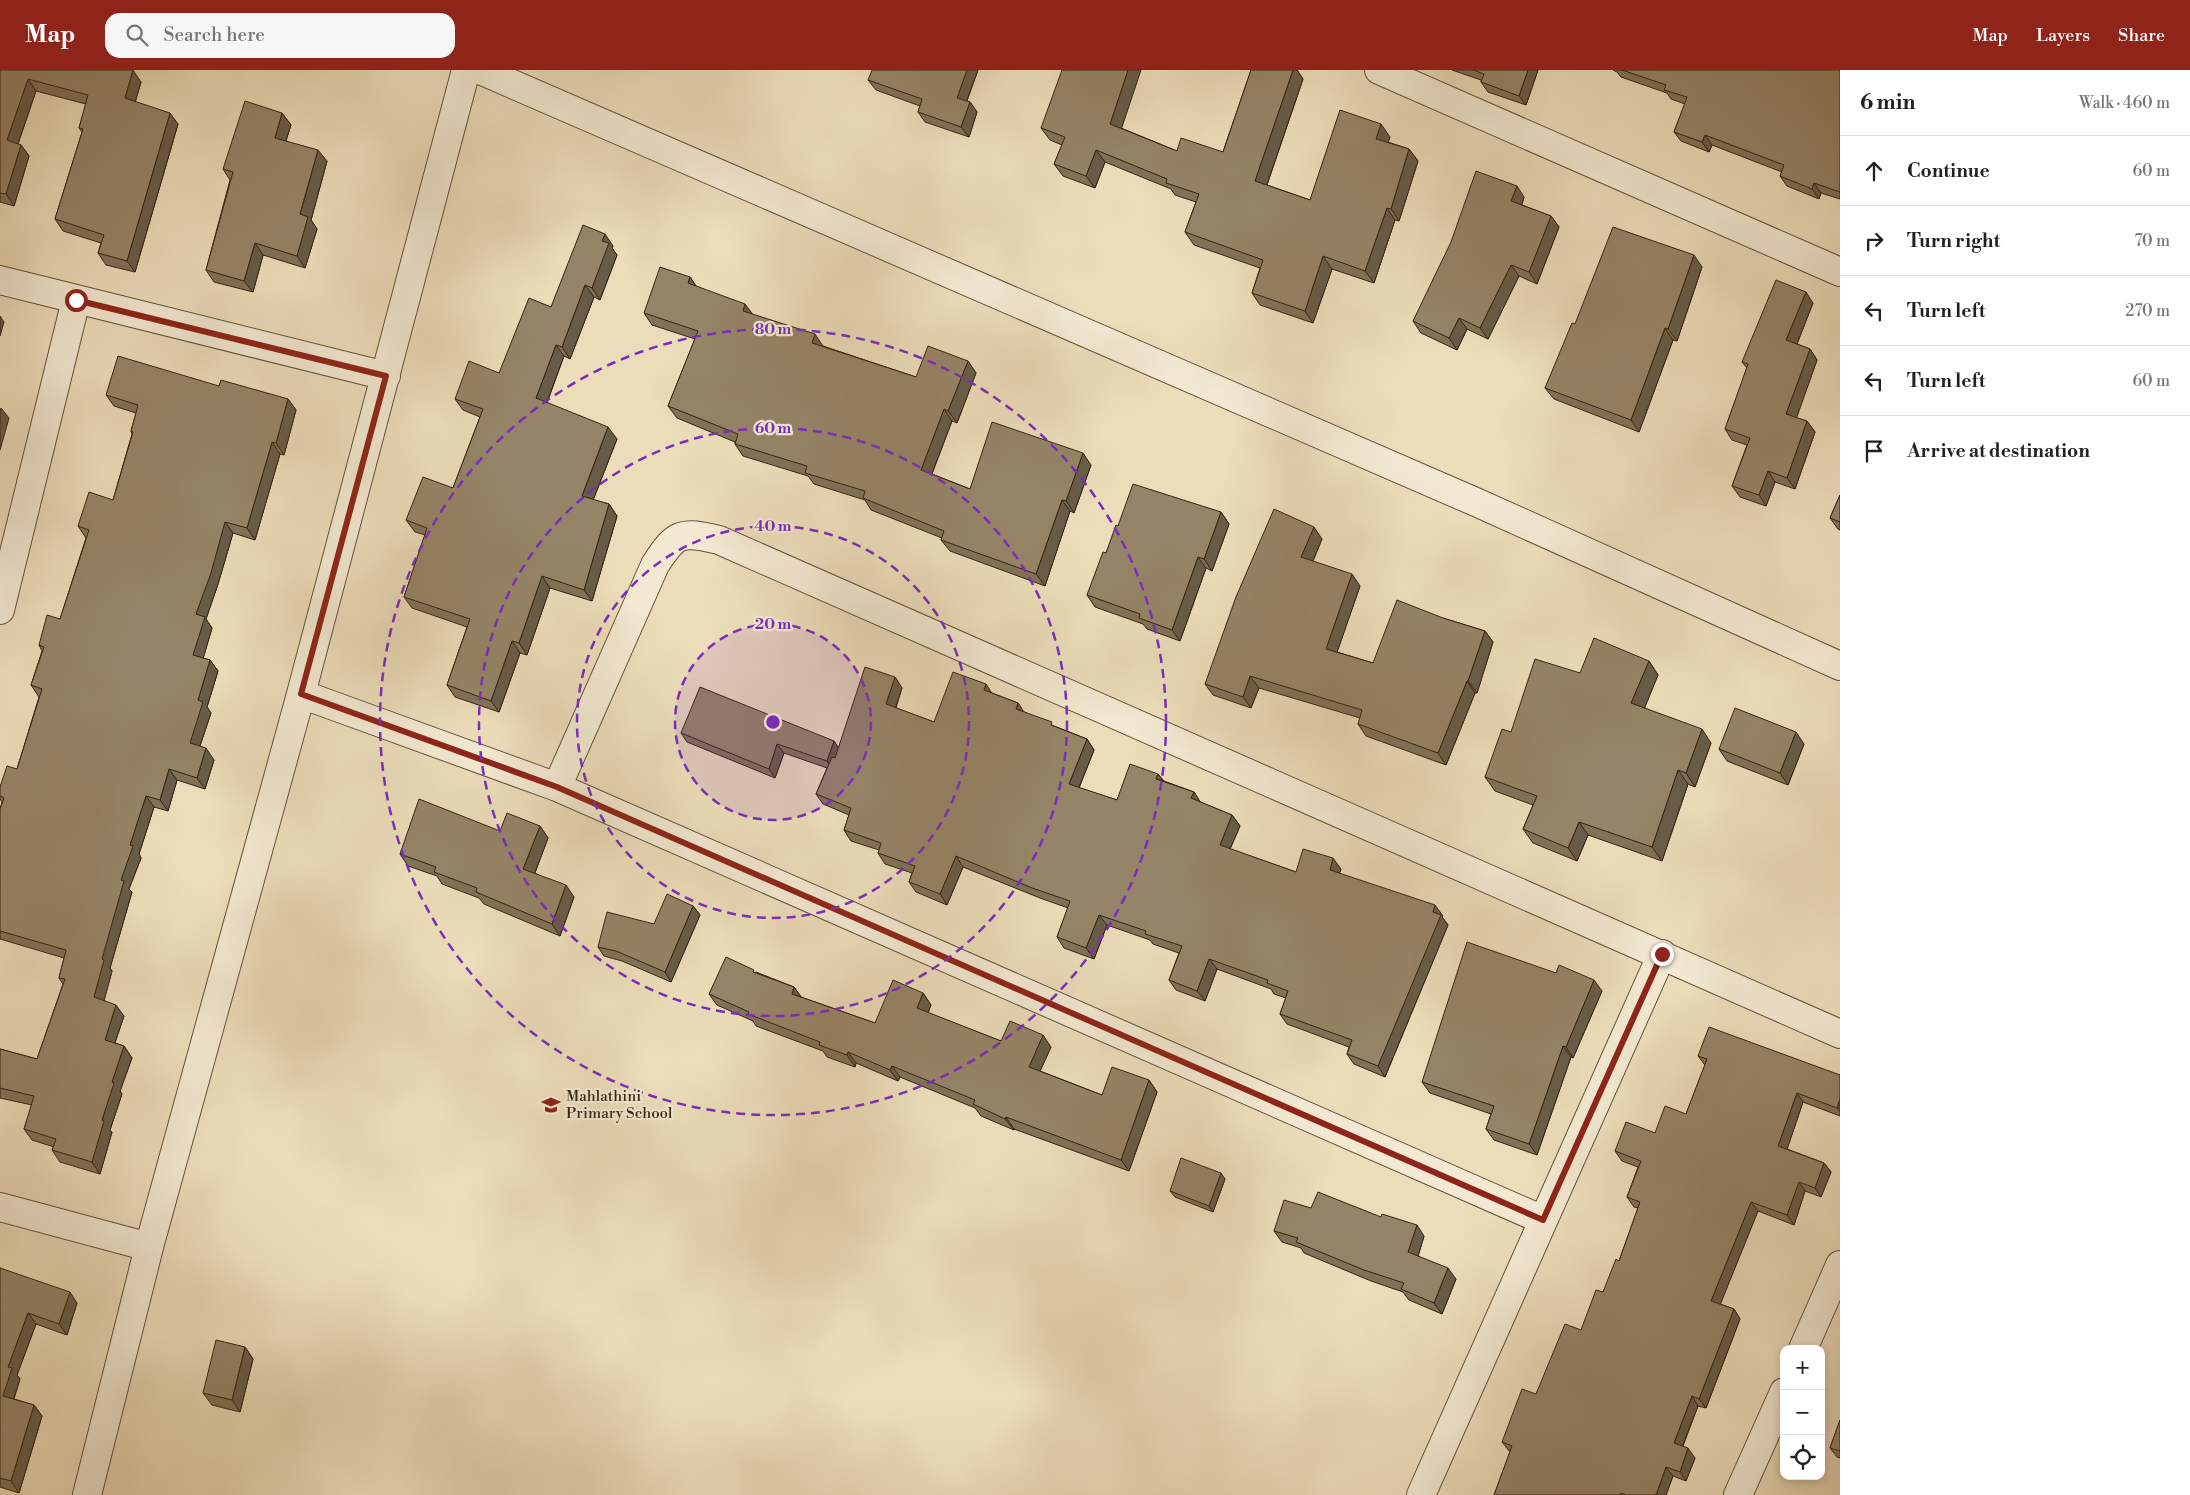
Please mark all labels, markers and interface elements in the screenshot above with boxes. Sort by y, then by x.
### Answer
search box [105,13,455,58]
text: Map [25,20,75,50]
icon: search [123,21,151,49]
text: Search here [163,23,265,47]
text: Map [1973,24,2008,47]
text: Layers [2036,24,2090,47]
text: Share [2118,24,2165,47]
text: 6 min [1860,90,1915,116]
text: Walk · 460 m [2079,93,2170,113]
icon: ahead [1860,157,1888,185]
text: Continue [1907,159,1990,183]
text: 60 m [2132,161,2170,181]
icon: right [1860,227,1888,255]
text: Turn right [1907,229,2000,253]
text: 70 m [2134,231,2170,251]
route start [65,289,88,312]
icon: left [1860,297,1888,325]
text: Turn left [1907,299,1986,323]
text: 270 m [2125,301,2170,321]
text: 80 m [755,320,792,339]
icon: left [1860,367,1888,395]
text: Turn left [1907,369,1986,393]
text: 60 m [2132,371,2170,391]
text: 60 m [755,419,792,438]
icon: arrive [1860,437,1888,465]
text: Arrive at destination [1907,439,2090,463]
text: 40 m [754,517,792,536]
text: 20 m [755,615,792,634]
centre of rings [764,713,782,731]
route end [1651,943,1674,966]
place label: Mahlathini Primary School [566,1087,673,1123]
school or university icon: Mahlathini Primary School [540,1094,562,1116]
map controls [1780,1345,1825,1480]
button: + [1780,1345,1825,1390]
button: − [1780,1390,1825,1435]
button: locate [1780,1435,1825,1480]

